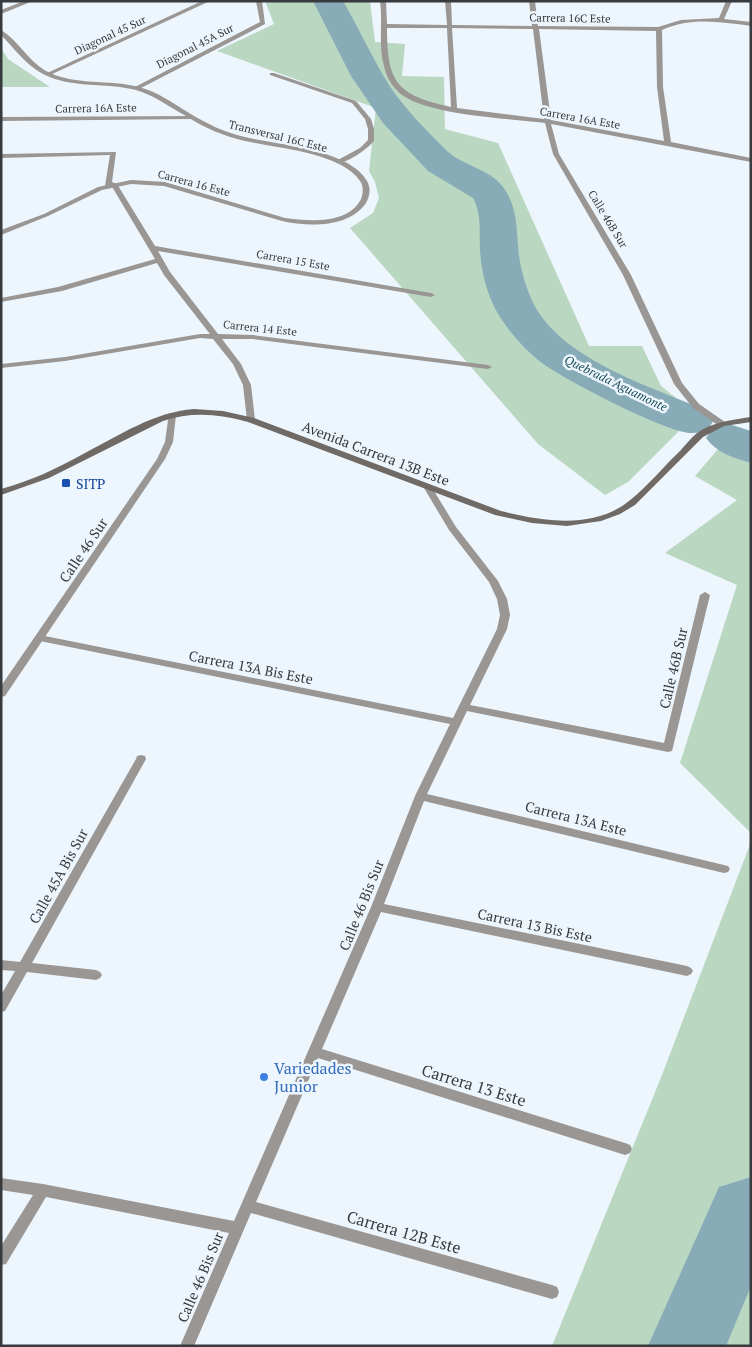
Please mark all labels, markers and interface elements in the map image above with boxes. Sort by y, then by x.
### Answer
street label: Carrera 16C Este [529,10,611,26]
street label: Diagonal 45 Sur [72,12,149,58]
street label: Diagonal 45A Sur [154,20,237,71]
street label: Carrera 16A Este [55,100,137,116]
street label: Carrera 16A Este [539,104,622,132]
street label: Transversal 16C Este [227,117,329,155]
street label: Carrera 16 Este [156,167,232,199]
street label: Calle 46B Sur [585,188,631,251]
street label: Carrera 15 Este [255,247,331,273]
street label: Carrera 14 Este [222,317,298,339]
water label: Quebrada Aguamonte [562,352,670,415]
street label: Avenida Carrera 13B Este [300,416,452,490]
place label: SITP [76,474,105,493]
marker: SITP [60,477,72,489]
street label: Calle 46 Sur [54,513,112,586]
street label: Calle 46B Sur [654,625,692,710]
street label: Carrera 13A Bis Este [187,646,315,688]
street label: Carrera 13A Este [523,796,629,840]
street label: Calle 45A Bis Sur [24,825,92,927]
street label: Calle 46 Bis Sur [334,856,388,953]
street label: Carrera 13 Bis Este [476,904,594,946]
place label: Variedades Junior [274,1057,352,1097]
street label: Carrera 13 Este [419,1059,529,1111]
marker: Variedades Junior [258,1071,270,1083]
street label: Carrera 12B Este [344,1205,464,1259]
street label: Calle 46 Bis Sur [172,1228,228,1325]

